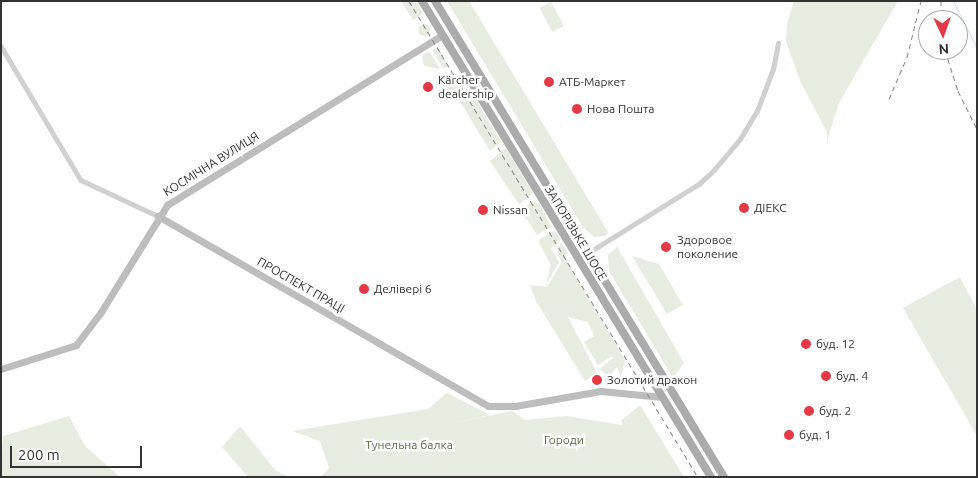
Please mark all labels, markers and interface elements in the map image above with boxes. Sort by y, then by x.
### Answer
north arrow [918,10,968,60]
text: N [938,41,949,57]
place label: Kärcher dealership [438,73,494,101]
place label: АТБ-Маркет [559,75,626,89]
marker: АТБ-Маркет [543,76,555,88]
marker: Kärcher dealership [422,81,434,93]
place label: Нова Пошта [587,102,654,116]
marker: Нова Пошта [571,103,583,115]
street label: КОСМІЧНА ВУЛИЦЯ [161,129,261,199]
street label: ЗАПОРІЗЬКЕ ШОСЕ [542,183,610,283]
place label: ДІЕКС [754,201,787,215]
marker: ДІЕКС [738,202,750,214]
place label: Nissan [493,203,528,217]
marker: Nissan [477,204,489,216]
place label: Здоровое поколение [677,233,738,261]
marker: Здоровое поколение [659,240,673,254]
street label: ПРОСПЕКТ ПРАЦІ [255,254,347,316]
place label: Делівері 6 [374,282,432,296]
marker: Делівері 6 [358,283,370,295]
place label: буд. 12 [816,337,855,351]
marker: буд. 12 [800,338,812,350]
place label: буд. 4 [836,369,868,383]
marker: буд. 4 [820,370,832,382]
place label: Золотий дракон [607,373,697,387]
marker: Золотий дракон [591,374,603,386]
place label: буд. 2 [819,404,851,418]
marker: буд. 2 [803,405,815,417]
place label: буд. 1 [799,428,831,442]
marker: буд. 1 [783,429,795,441]
park label: Городи [544,433,584,447]
scale bar [12,436,145,468]
park label: Тунельна балка [365,438,453,452]
text: 200 m [18,446,60,463]

